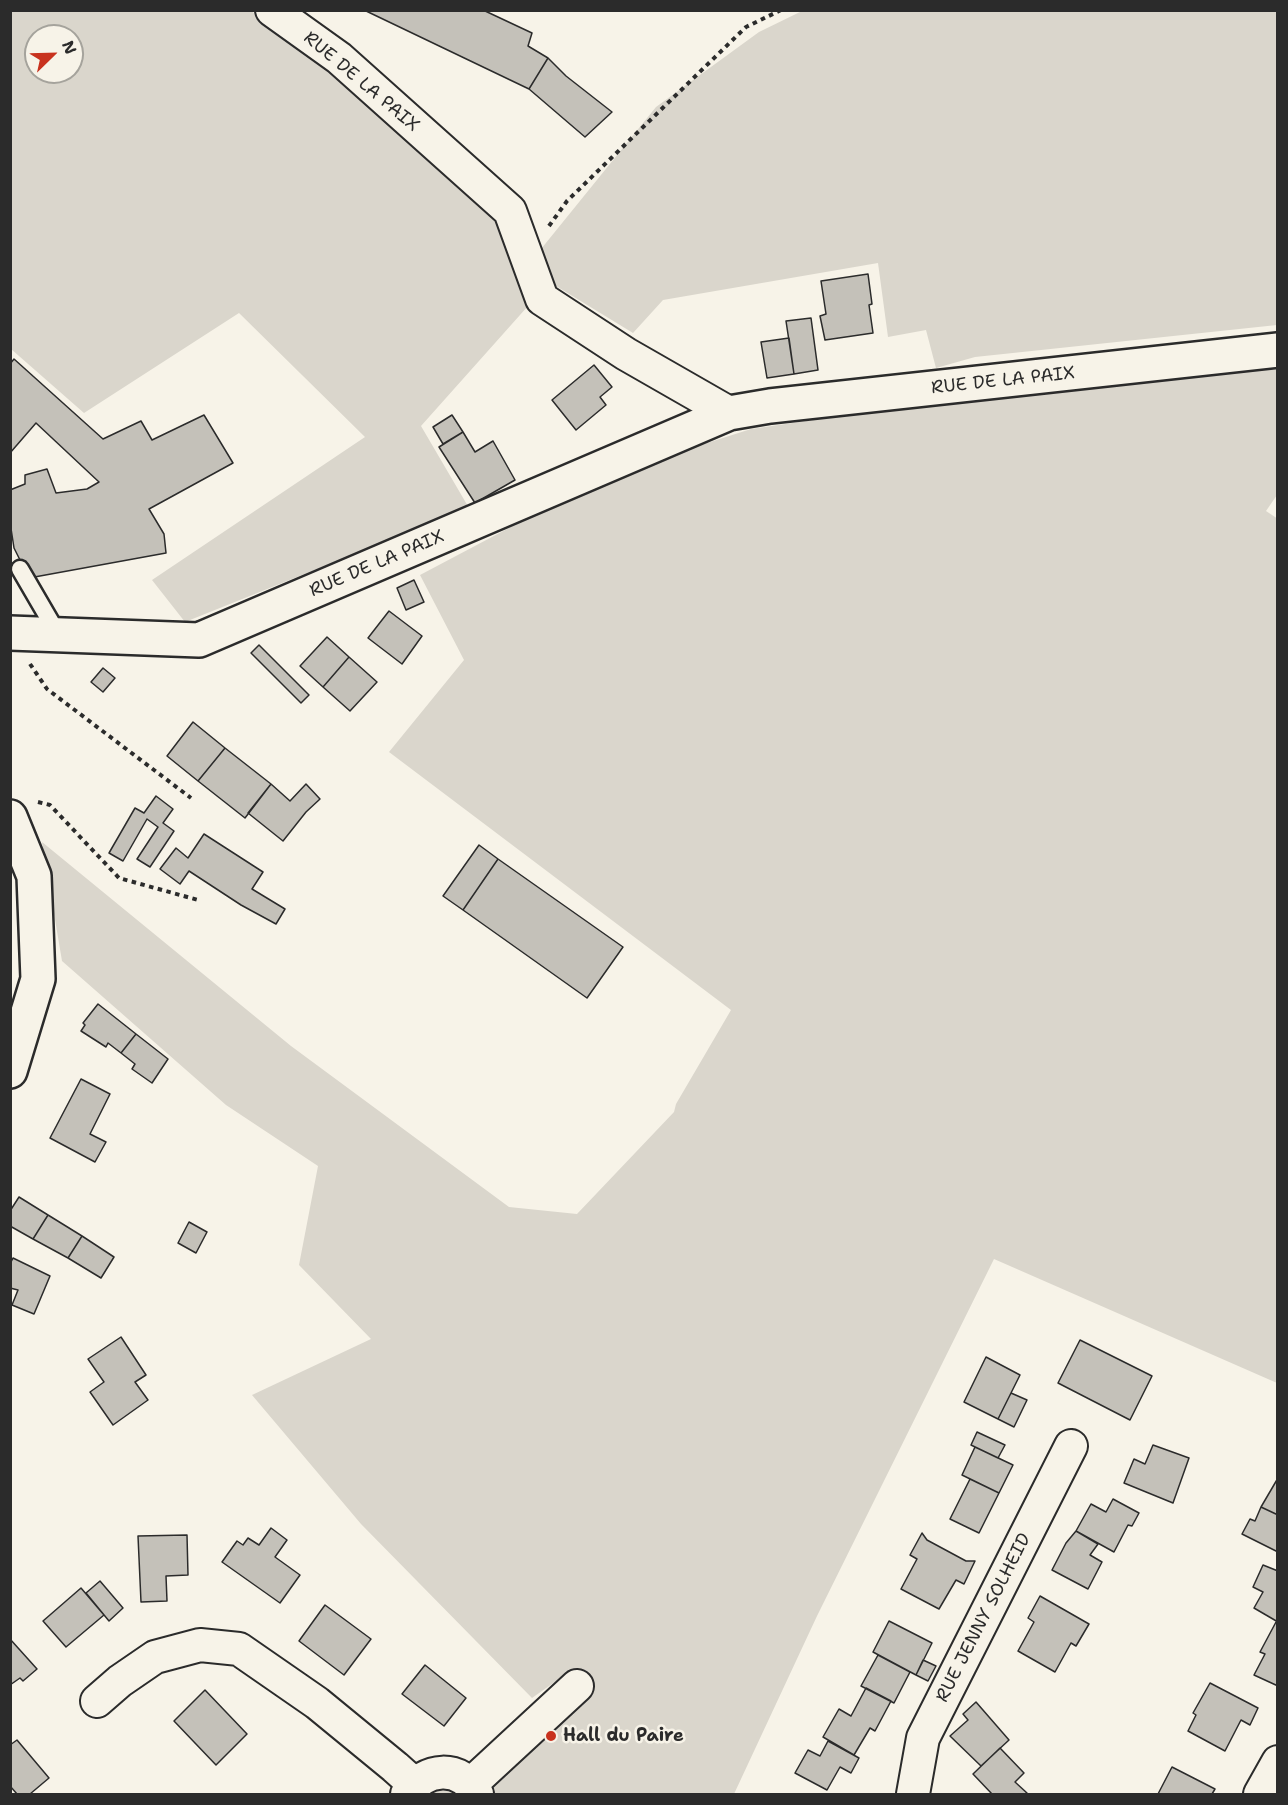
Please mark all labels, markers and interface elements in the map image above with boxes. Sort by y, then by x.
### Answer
north arrow [24,24,84,84]
street label: RUE DE LA PAIX [299,27,423,137]
text: N [57,38,81,57]
street label: RUE DE LA PAIX [930,363,1076,399]
street label: RUE DE LA PAIX [306,526,448,602]
street label: RUE JENNY SOLHEID [932,1530,1036,1706]
place label: Hall du Paire [563,1725,684,1747]
marker: Hall du Paire [544,1729,558,1743]

